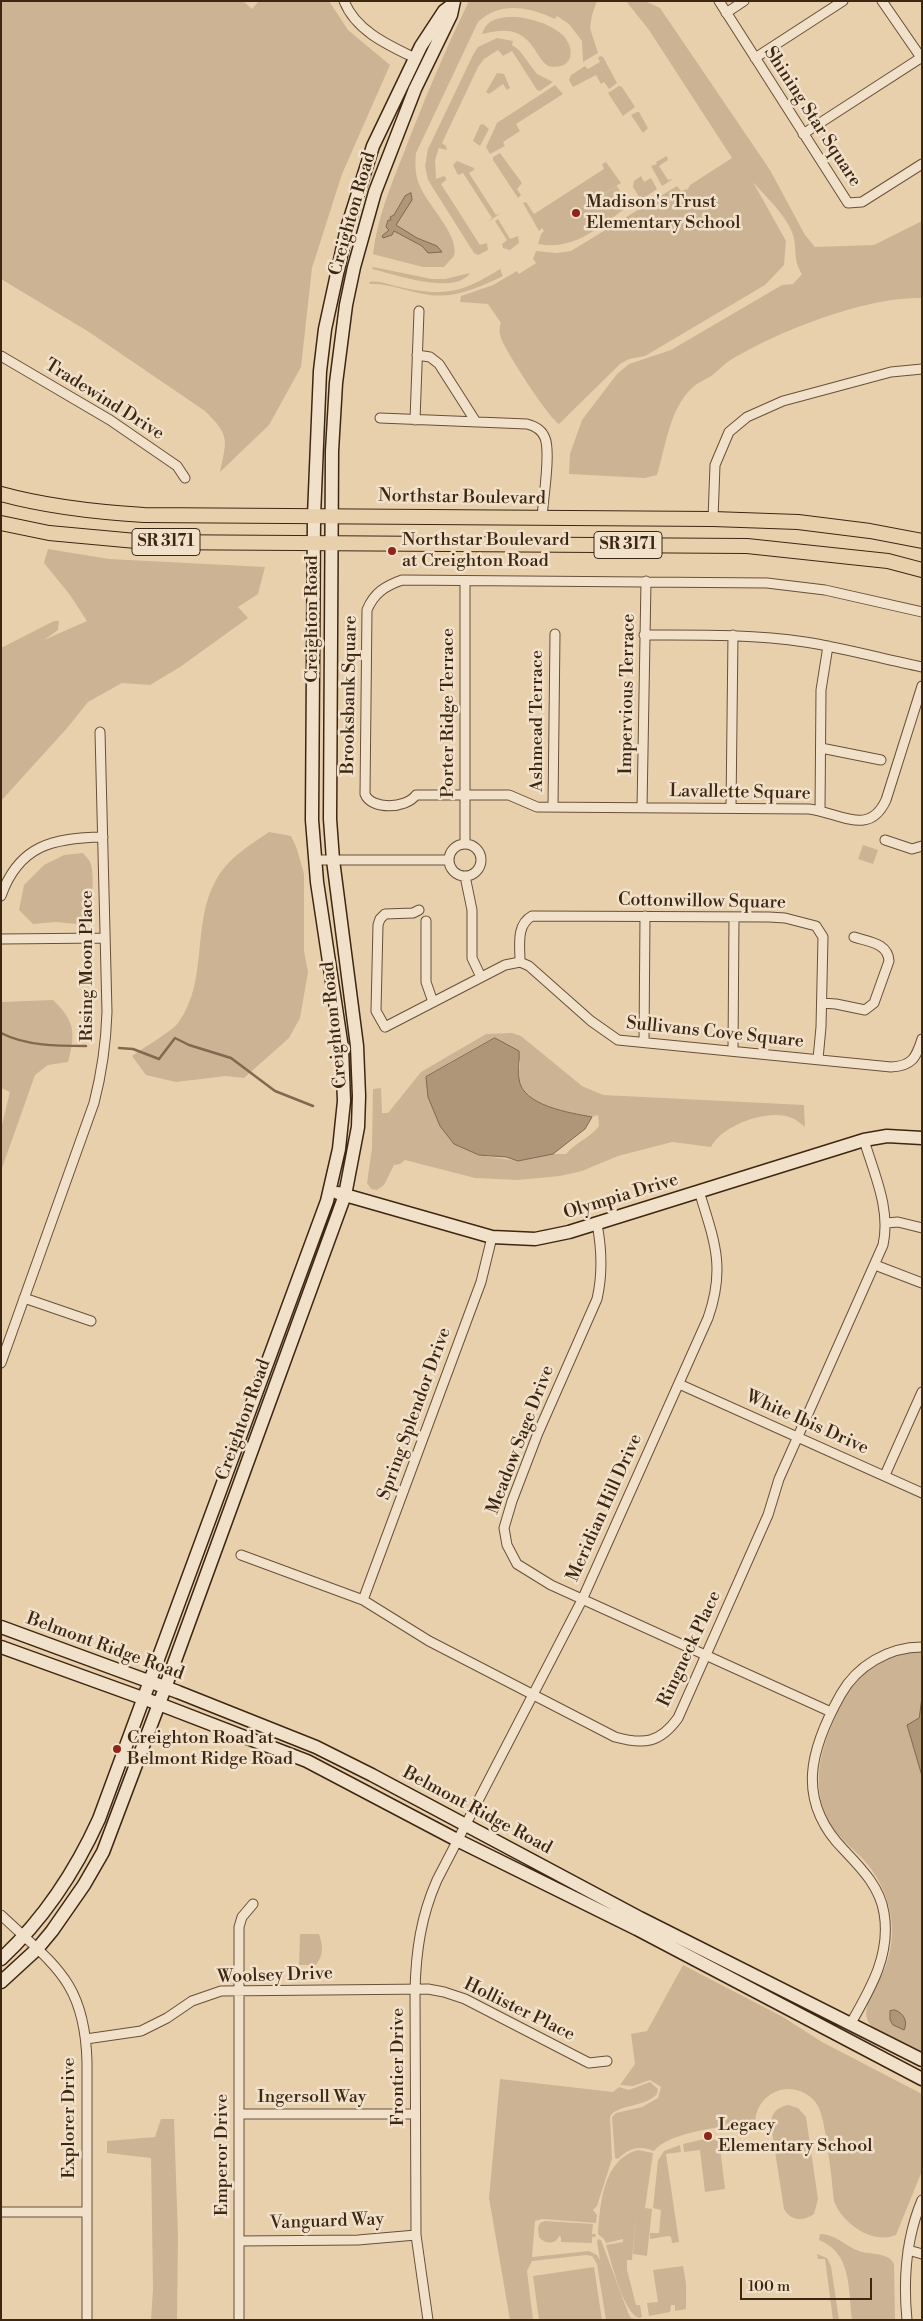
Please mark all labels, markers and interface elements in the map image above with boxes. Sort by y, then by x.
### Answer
street label: Shining Star Square [759,43,865,191]
street label: Creighton Road [325,150,381,278]
place label: Madison's Trust Elementary School [586,192,741,234]
marker: Madison's Trust Elementary School [570,207,582,219]
street label: Tradewind Drive [40,355,168,445]
street label: Northstar Boulevard [378,486,546,510]
road number: SR 3171 [132,528,200,556]
place label: Northstar Boulevard at Creighton Road [402,530,569,572]
road number: SR 3171 [594,532,662,558]
marker: Northstar Boulevard at Creighton Road [386,545,398,557]
street label: Creighton Road [302,555,324,683]
street label: Impervious Terrace [616,614,640,774]
street label: Brooksbank Square [338,615,362,775]
street label: Porter Ridge Terrace [438,628,460,798]
street label: Ashmead Terrace [527,650,549,792]
street label: Lavallette Square [669,781,811,805]
street label: Rising Moon Place [77,890,99,1042]
street label: Cottonwillow Square [618,890,786,914]
street label: Creighton Road [318,960,352,1090]
street label: Sullivans Cove Square [625,1013,805,1053]
street label: Olympia Drive [561,1169,681,1225]
street label: Spring Splendor Drive [374,1325,456,1503]
street label: Creighton Road [212,1356,276,1484]
street label: Meadow Sage Drive [483,1363,559,1517]
street label: White Ibis Drive [742,1386,872,1460]
street label: Meridian Hill Drive [563,1431,647,1585]
street label: Ringneck Place [654,1588,726,1710]
street label: Belmont Ridge Road [23,1608,187,1686]
place label: Creighton Road at Belmont Ridge Road [127,1728,293,1770]
marker: Creighton Road at Belmont Ridge Road [111,1743,123,1755]
street label: Belmont Ridge Road [399,1762,555,1860]
street label: Woolsey Drive [217,1963,333,1989]
street label: Hollister Place [460,1974,578,2046]
street label: Frontier Drive [388,2008,410,2126]
street label: Explorer Drive [59,2057,81,2179]
street label: Ingersoll Way [258,2087,366,2109]
street label: Emperor Drive [212,2094,234,2216]
place label: Legacy Elementary School [718,2115,873,2158]
marker: Legacy Elementary School [702,2130,714,2142]
street label: Vanguard Way [269,2209,385,2235]
scale bar [743,2268,876,2300]
text: 100 m [748,2277,790,2296]

